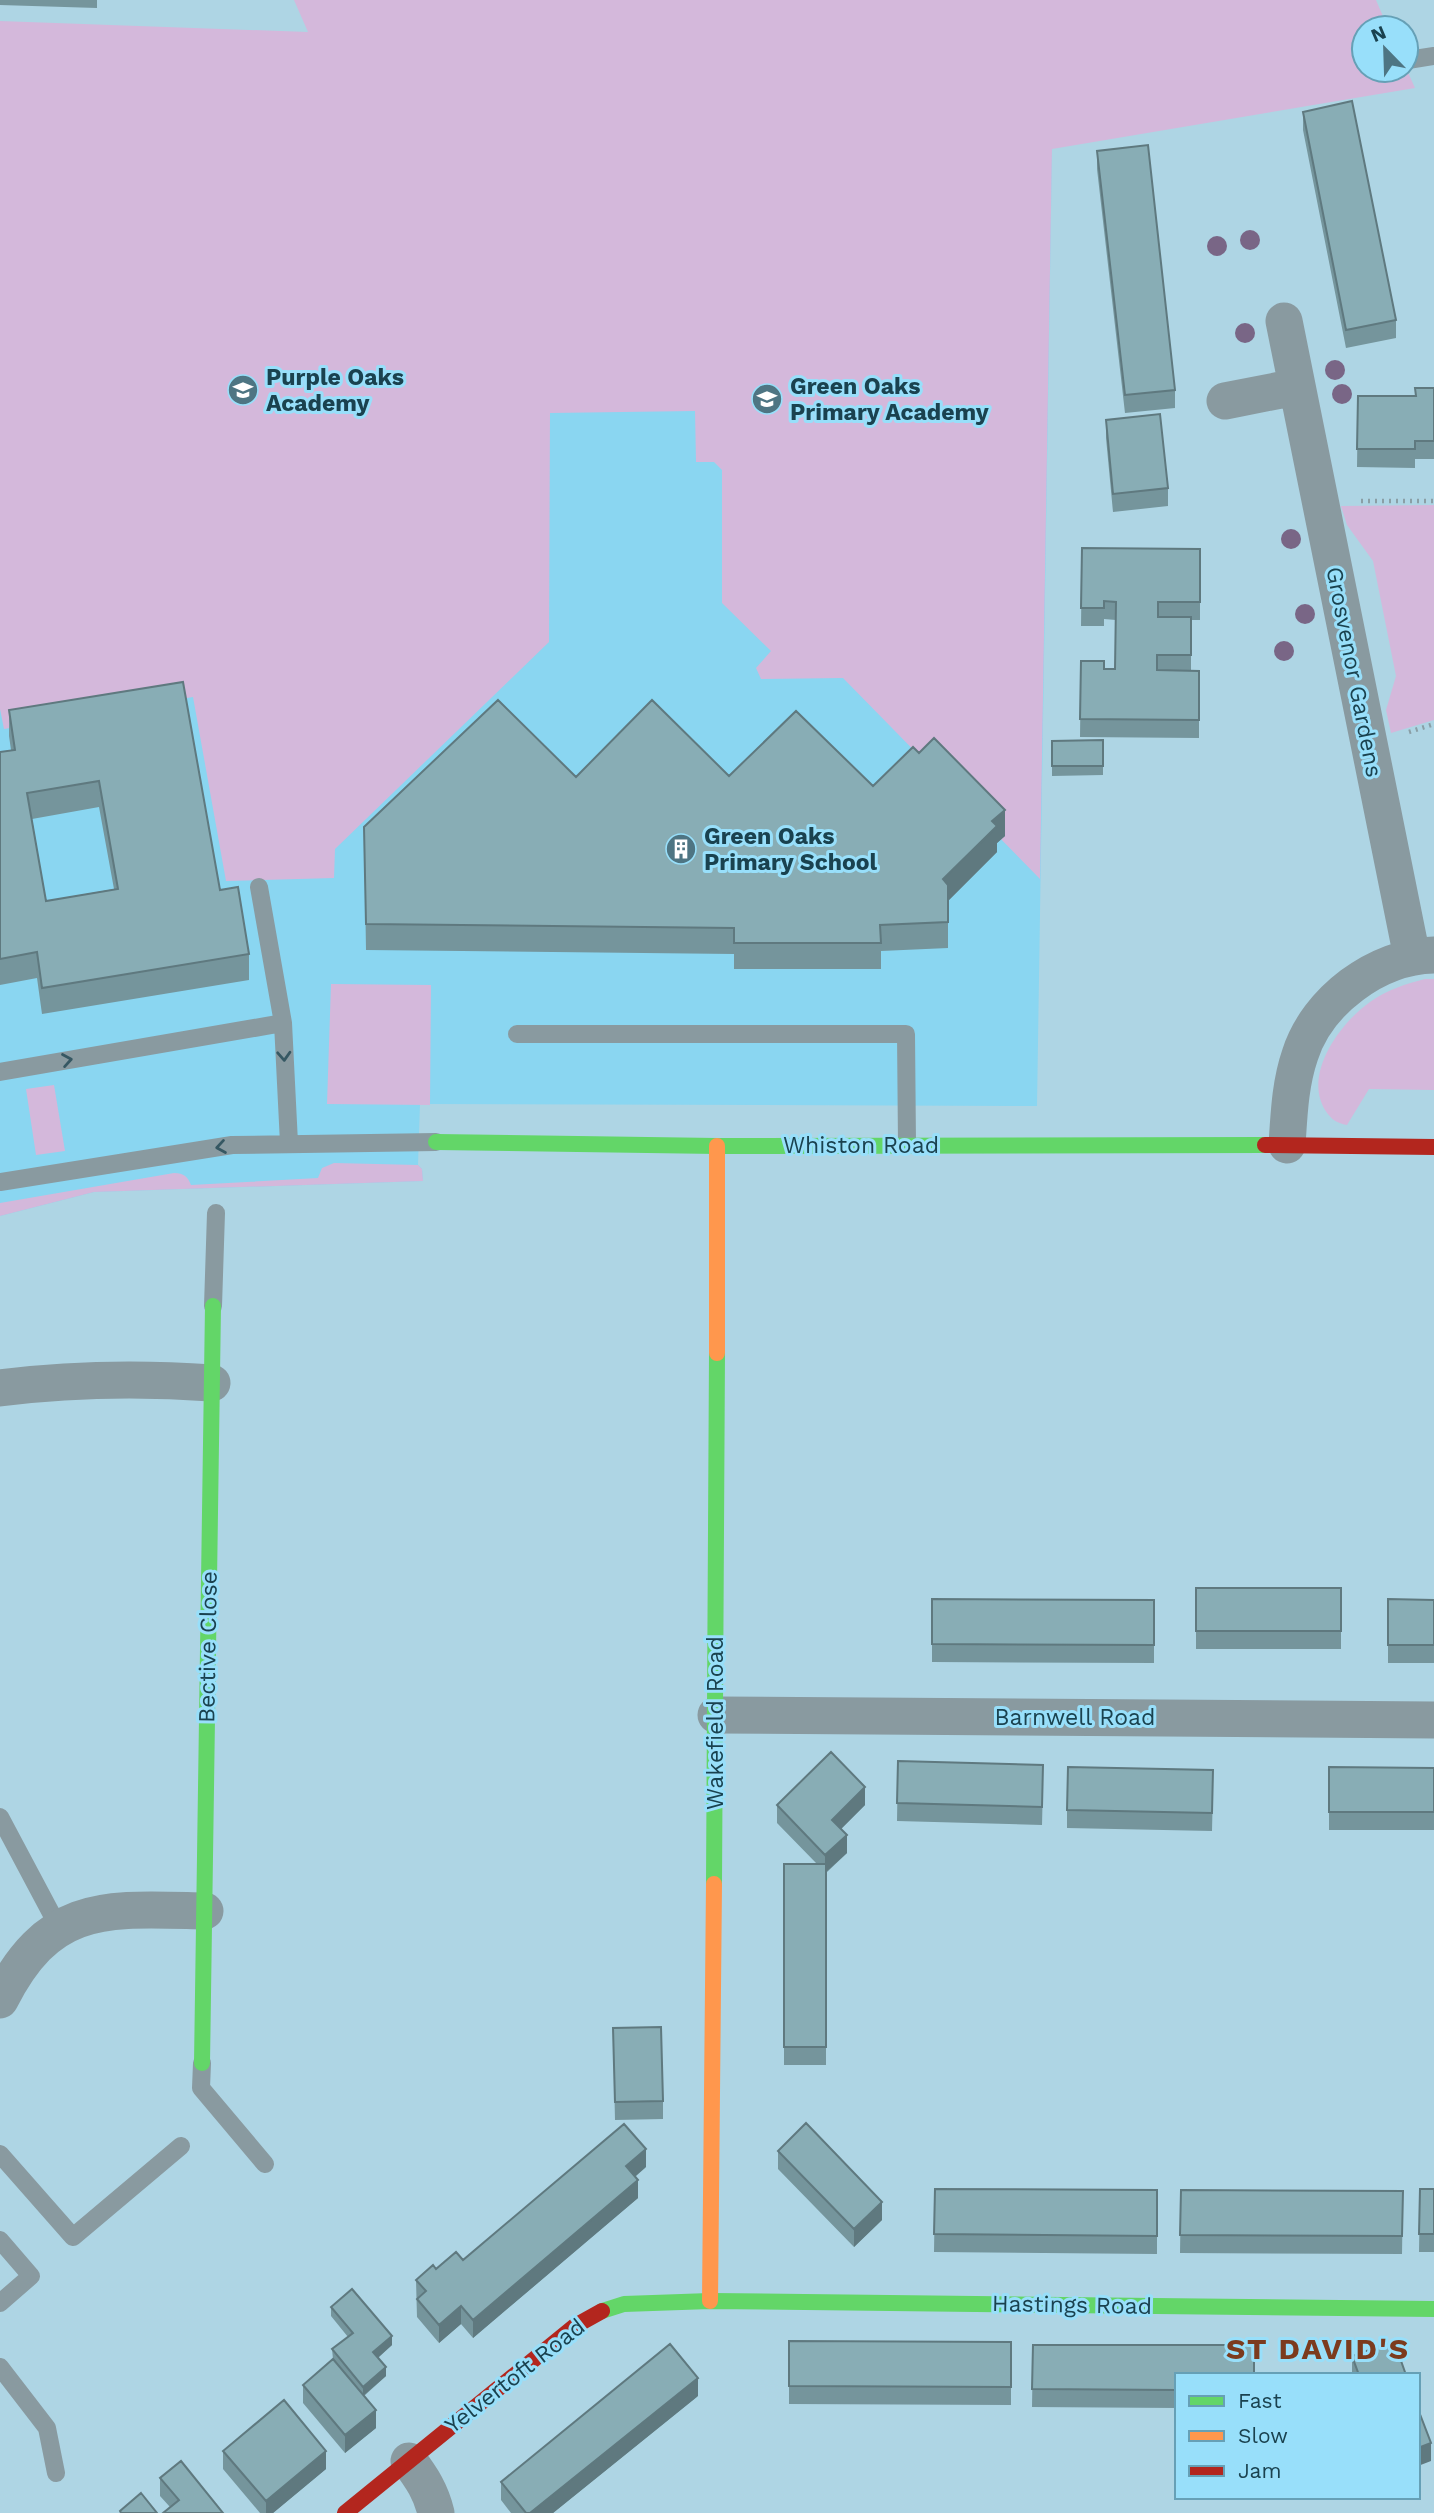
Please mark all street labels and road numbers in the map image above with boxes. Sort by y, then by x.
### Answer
street label: Grosvenor Gardens [1320,564,1388,780]
street label: Whiston Road [783,1132,939,1159]
street label: Bective Close [193,1571,223,1723]
street label: Wakefield Road [702,1636,729,1810]
street label: Barnwell Road [995,1704,1155,1731]
street label: Hastings Road [992,2290,1152,2320]
street label: Yelvertoft Road [440,2313,590,2439]

